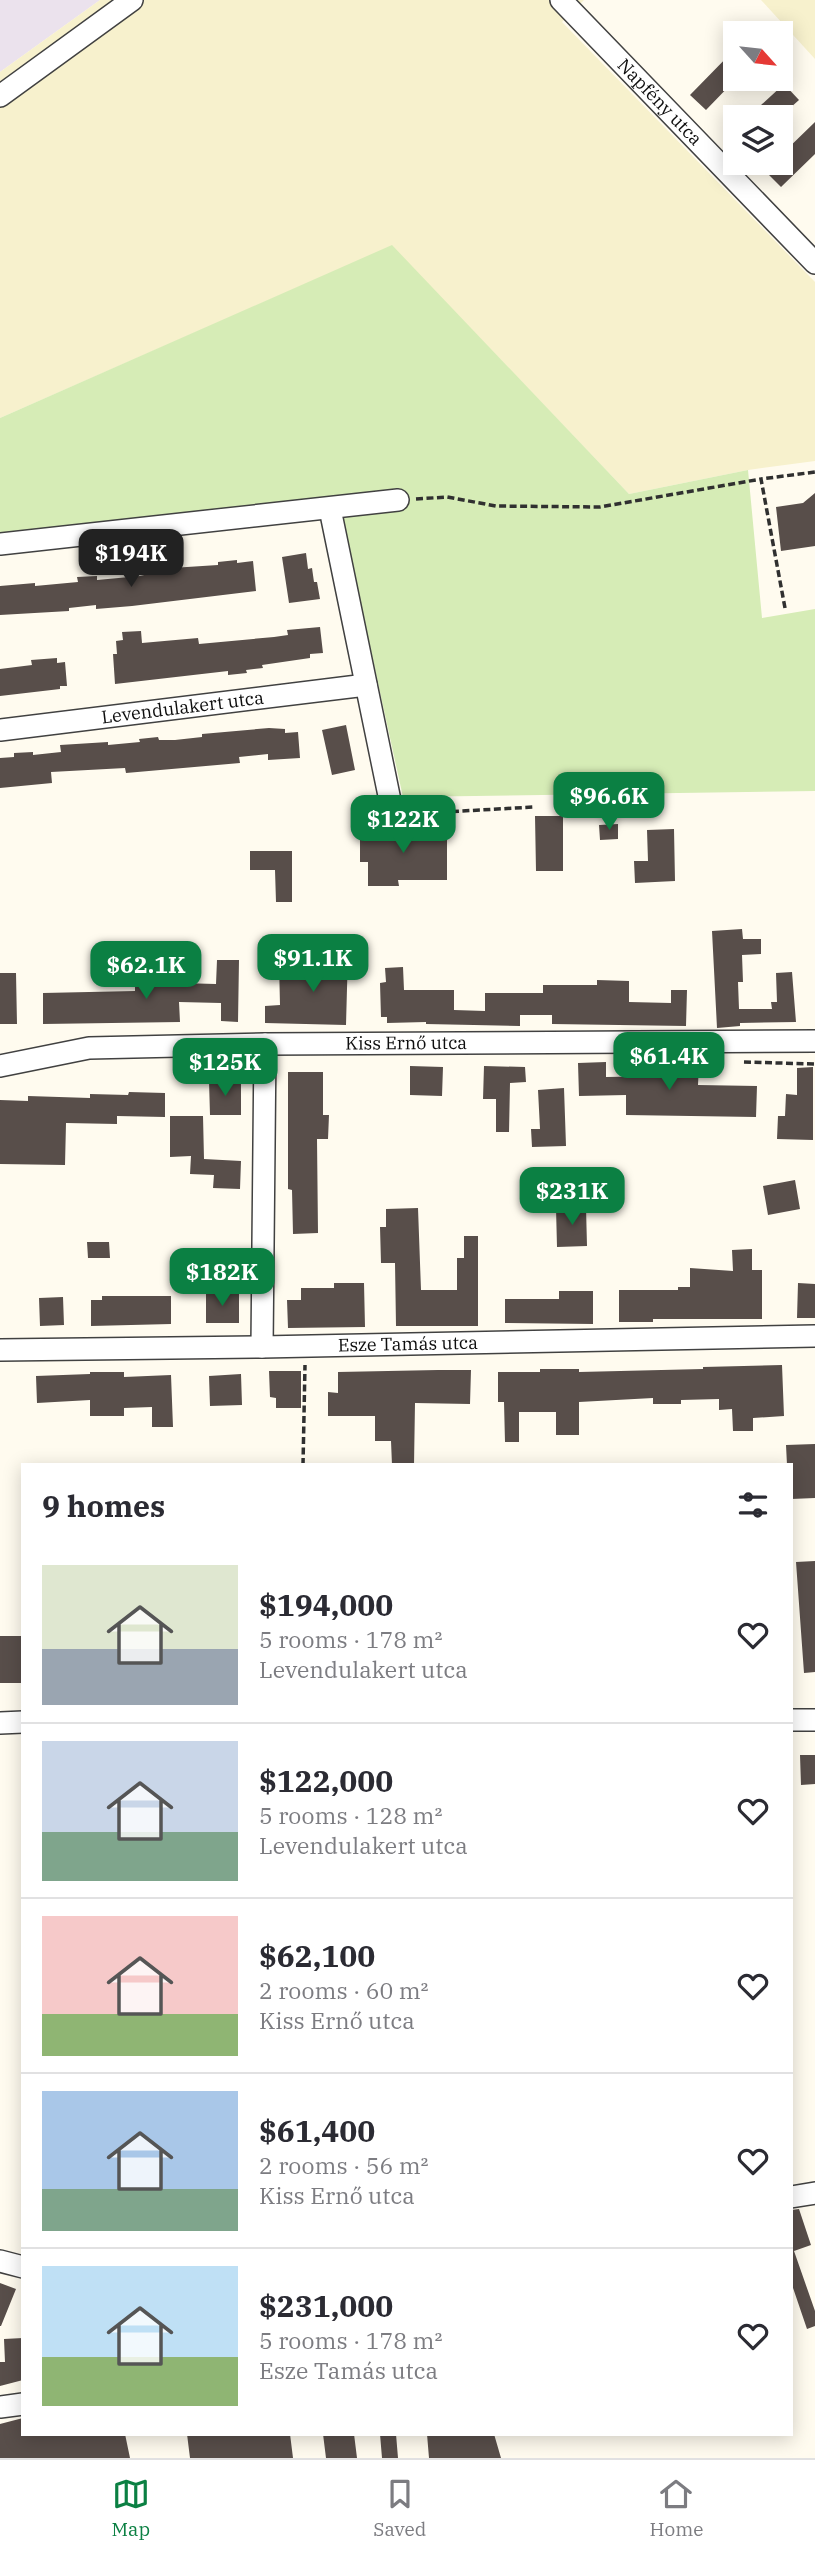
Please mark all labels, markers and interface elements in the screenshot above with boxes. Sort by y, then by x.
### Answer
north arrow [723,21,793,91]
map controls [723,21,793,175]
street label: Napfény utca [613,53,707,150]
button: layers [723,105,793,175]
pin: $194K [82,530,180,589]
text: $194K [95,537,167,567]
street label: Levendulakert utca [100,686,265,728]
pin: $96.6K [552,772,666,832]
text: $96.6K [569,780,649,810]
pin: $122K [354,796,452,855]
text: $122K [367,803,439,833]
pin: $91.1K [256,934,370,994]
pin: $62.1K [89,942,203,1001]
text: $91.1K [273,942,353,972]
text: $62.1K [106,949,186,979]
street label: Kiss Ernő utca [345,1031,467,1055]
pin: $61.4K [612,1032,726,1092]
pin: $125K [176,1038,274,1098]
text: $61.4K [629,1040,709,1070]
text: $125K [189,1046,261,1076]
pin: $231K [523,1168,621,1227]
text: $231K [536,1175,608,1205]
pin: $182K [173,1248,271,1308]
text: $182K [186,1256,258,1286]
street label: Esze Tamás utca [338,1331,478,1356]
text: 9 homes [42,1486,165,1525]
icon: filters [734,1486,772,1524]
text: $194,000 [259,1585,393,1624]
icon: home [98,1593,182,1677]
icon: heart [734,1616,772,1654]
text: 5 rooms · 178 m² [259,1624,442,1654]
text: Levendulakert utca [259,1654,468,1684]
text: $122,000 [259,1761,393,1800]
icon: home [98,1769,182,1853]
icon: heart [734,1792,772,1830]
text: 5 rooms · 128 m² [259,1800,442,1830]
text: Levendulakert utca [259,1830,468,1860]
text: $62,100 [259,1936,375,1975]
icon: home [98,1944,182,2028]
icon: heart [734,1967,772,2005]
text: 2 rooms · 60 m² [259,1975,429,2005]
text: Kiss Ernő utca [259,2005,415,2035]
text: $61,400 [259,2111,375,2150]
icon: home [98,2119,182,2203]
icon: heart [734,2142,772,2180]
text: 2 rooms · 56 m² [259,2150,429,2180]
text: Kiss Ernő utca [259,2180,415,2210]
text: $231,000 [259,2286,393,2325]
icon: home [98,2294,182,2378]
icon: heart [734,2317,772,2355]
text: 5 rooms · 178 m² [259,2325,442,2355]
text: Esze Tamás utca [259,2355,438,2385]
tab: Map [112,2475,150,2541]
tab: Saved [373,2475,426,2541]
tab: Home [649,2475,703,2541]

